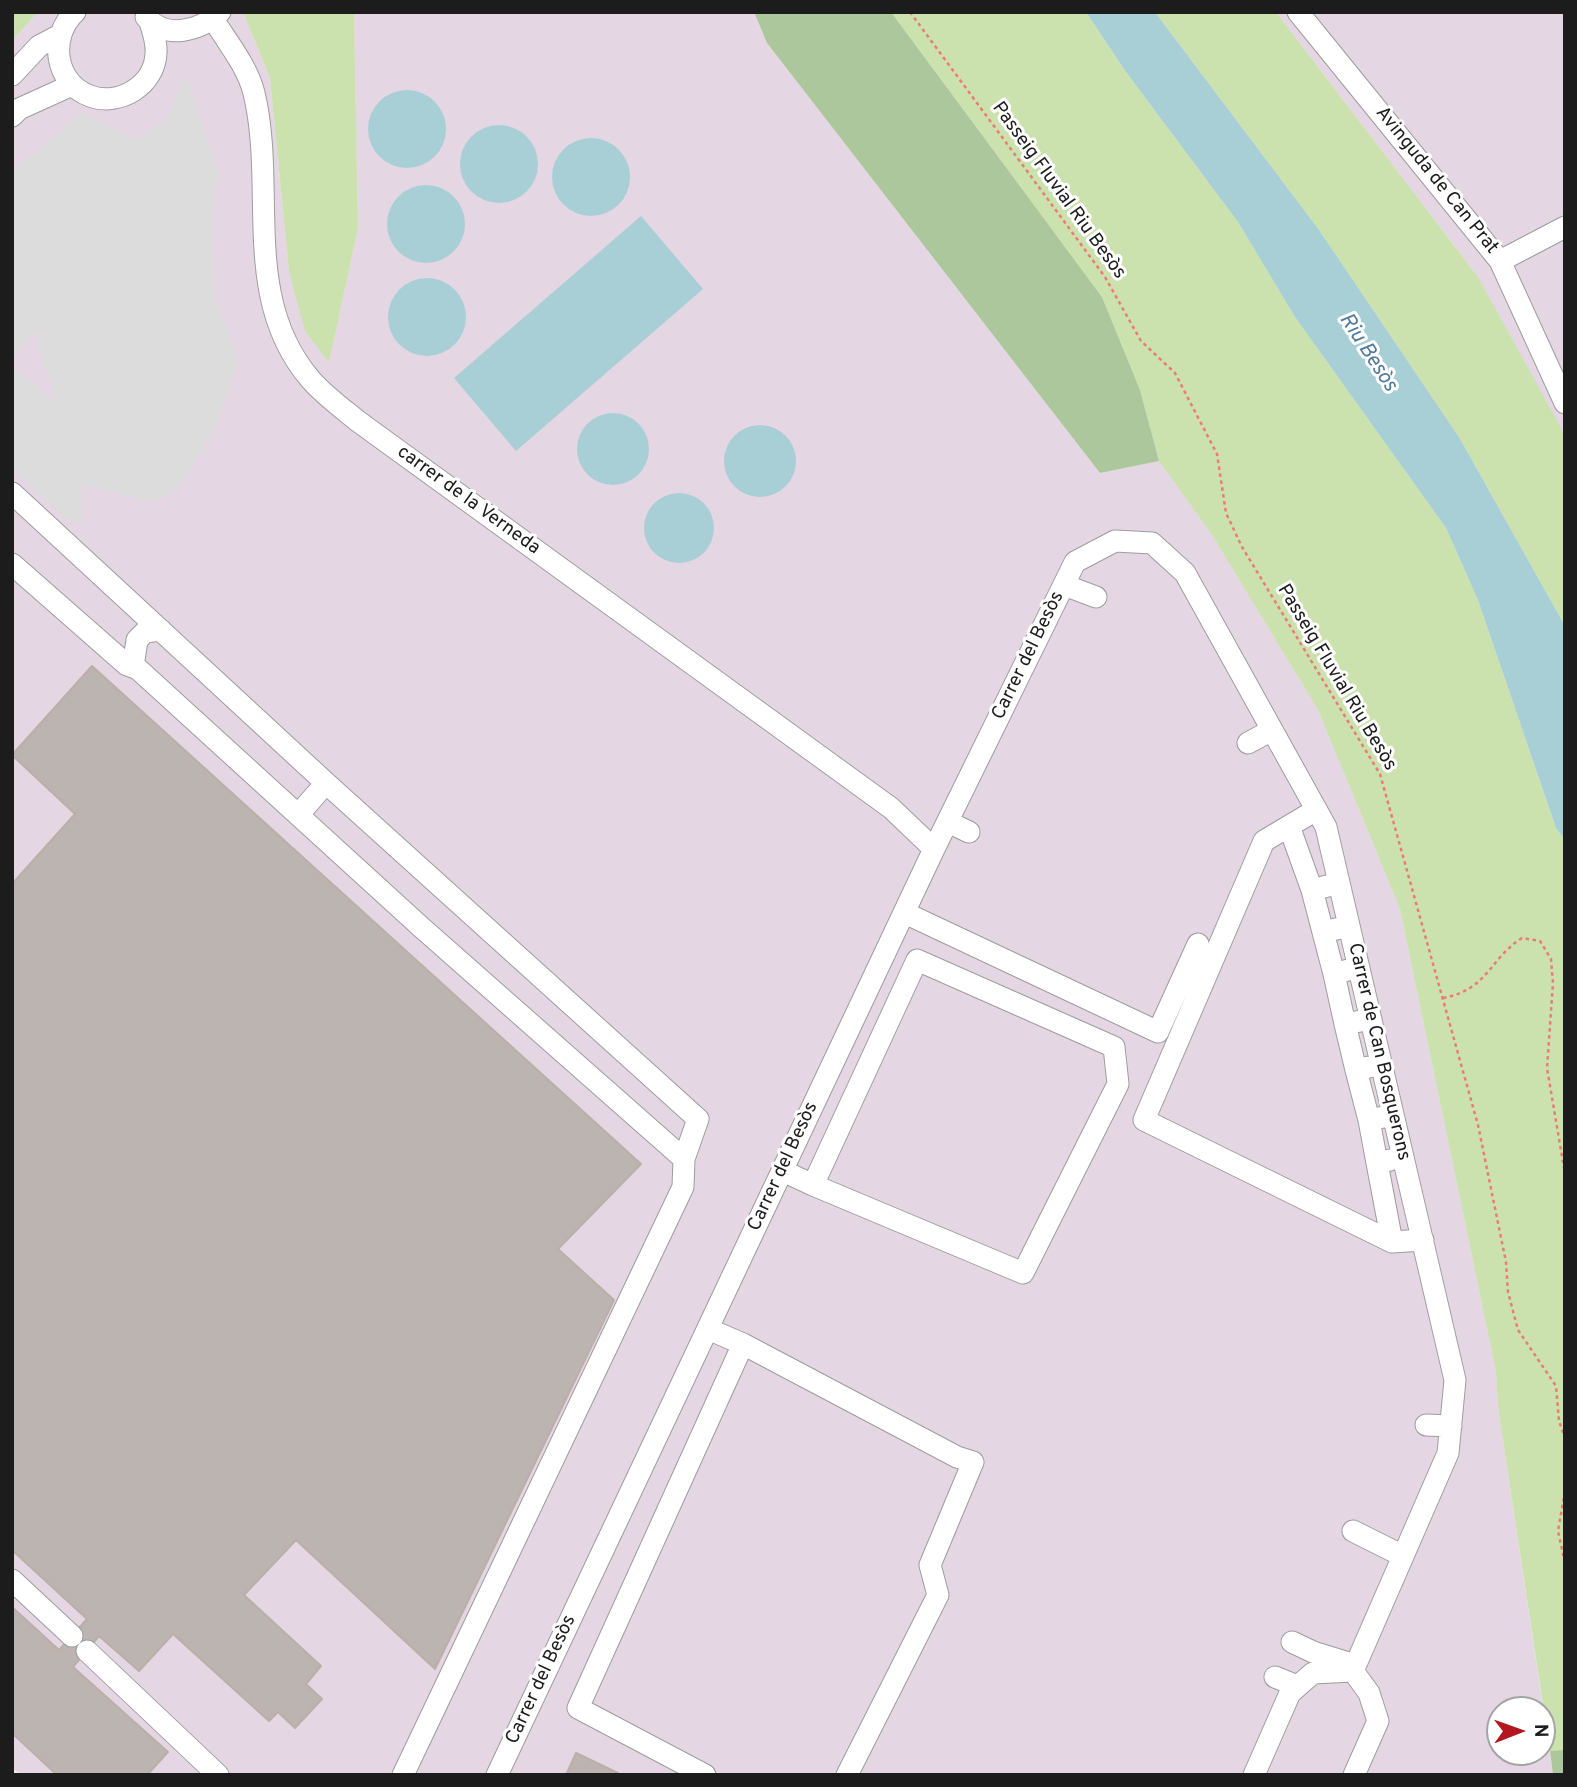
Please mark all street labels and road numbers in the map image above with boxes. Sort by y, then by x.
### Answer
street label: Passeig Fluvial Riu Besòs [986,98,1130,284]
street label: Avinguda de Can Prat [1370,103,1502,259]
street label: carrer de la Verneda [392,441,544,561]
street label: Passeig Fluvial Riu Besòs [1271,581,1401,775]
street label: Carrer del Besòs [988,588,1070,724]
street label: Carrer de Can Bosquerons [1342,941,1414,1163]
street label: Carrer del Besòs [744,1099,824,1235]
street label: Carrer del Besòs [502,1612,582,1748]

